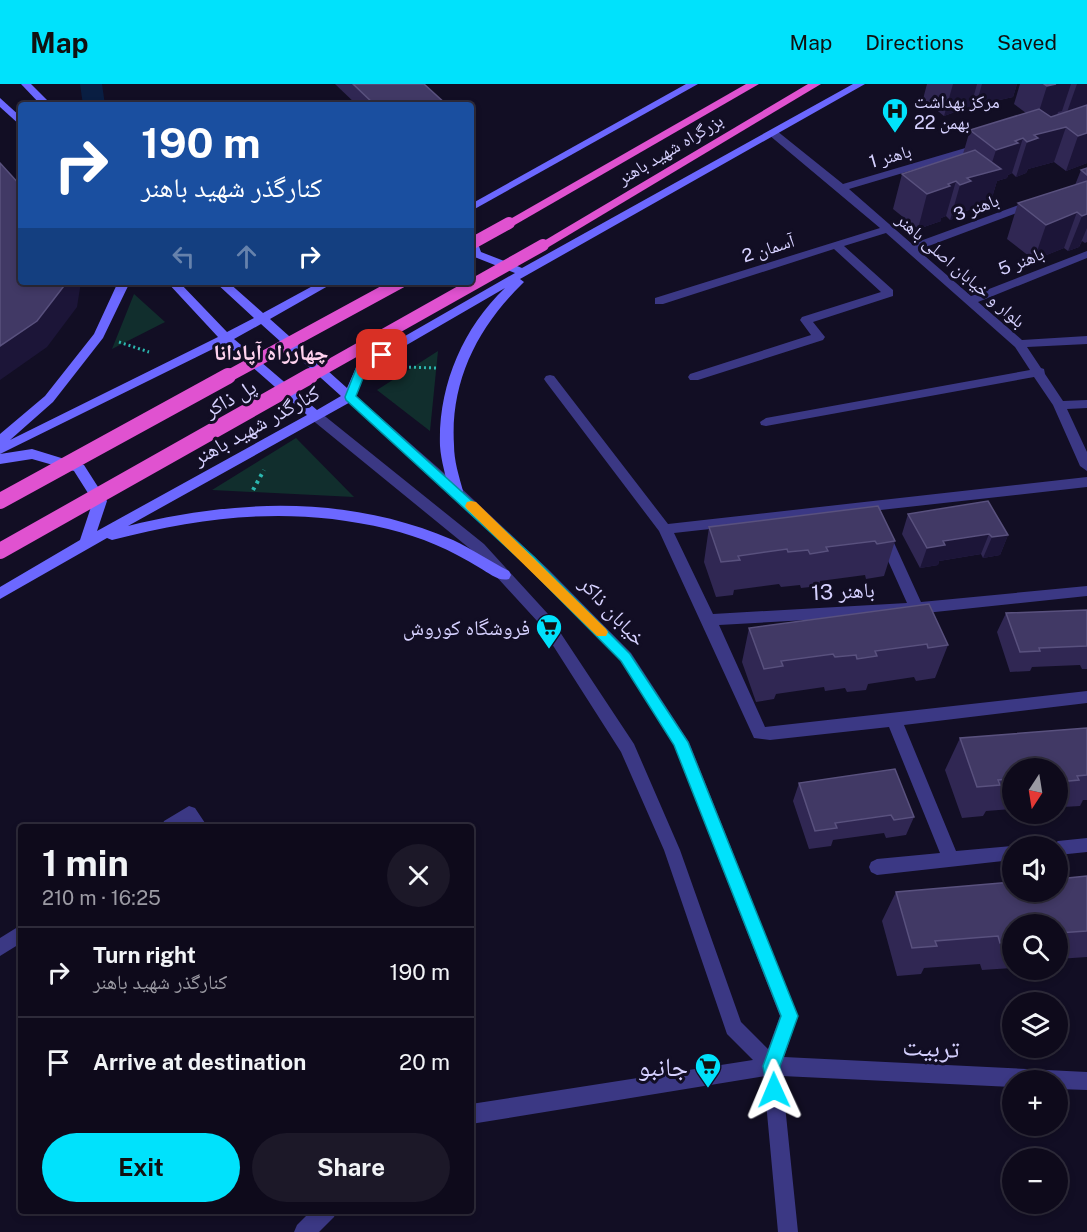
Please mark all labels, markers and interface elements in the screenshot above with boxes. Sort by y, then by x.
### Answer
text: Map [30,26,89,59]
text: Map [790,30,832,55]
text: Directions [865,30,964,55]
text: Saved [997,30,1057,55]
place label: مرکز بهداشت 22 بهمن [914,91,1000,134]
hospital icon: مرکز بهداشت 22 بهمن [880,96,910,134]
street label: بزرگراه شهید باهنر [613,109,727,190]
text: 190 m [141,118,261,167]
icon: right [42,126,120,204]
street label: باهنر 1 [866,140,914,173]
text: کنارگذر شهید باهنر [141,171,322,203]
street label: باهنر 3 [950,189,1002,225]
street label: بلوار و خیابان اصلی باهنر [891,208,1030,332]
street label: آسمان 2 [739,230,798,267]
icon: left [167,240,200,273]
icon: ahead [230,240,263,273]
icon: right [293,240,326,273]
street label: باهنر 5 [995,242,1047,280]
pin [356,329,407,380]
icon: arrive [365,338,398,371]
district label: چهارراه آپادانا [214,339,328,366]
street label: پل ذاکر [199,374,261,424]
street label: کنارگذر شهید باهنر [187,380,324,471]
street label: خیابان ذاکر [574,570,651,651]
street label: باهنر 13 [811,577,875,605]
supermarket icon: فروشگاه کوروش [534,612,564,650]
place label: فروشگاه کوروش [403,615,530,641]
north arrow [1002,758,1068,824]
map controls [1002,758,1068,1214]
button: sound [1002,836,1068,902]
text: 1 min [42,842,129,884]
button: close [387,844,450,907]
text: 210 m · 16:25 [42,886,161,910]
button: search [1002,914,1068,980]
text: Turn right [93,942,196,968]
icon: right [42,956,75,989]
text: 190 m [390,959,450,985]
text: کنارگذر شهید باهنر [93,970,227,994]
button: layers [1002,992,1068,1058]
street label: تربیت [902,1030,961,1064]
icon: arrive [42,1046,75,1079]
text: Arrive at destination [93,1049,306,1075]
text: 20 m [399,1049,450,1075]
place label: جانبو [638,1051,688,1082]
supermarket icon: جانبو [693,1051,723,1089]
position arrow [742,1058,806,1122]
button: + [1002,1070,1068,1136]
button: Exit [42,1133,240,1202]
button: Share [252,1133,450,1202]
button: − [1002,1148,1068,1214]

